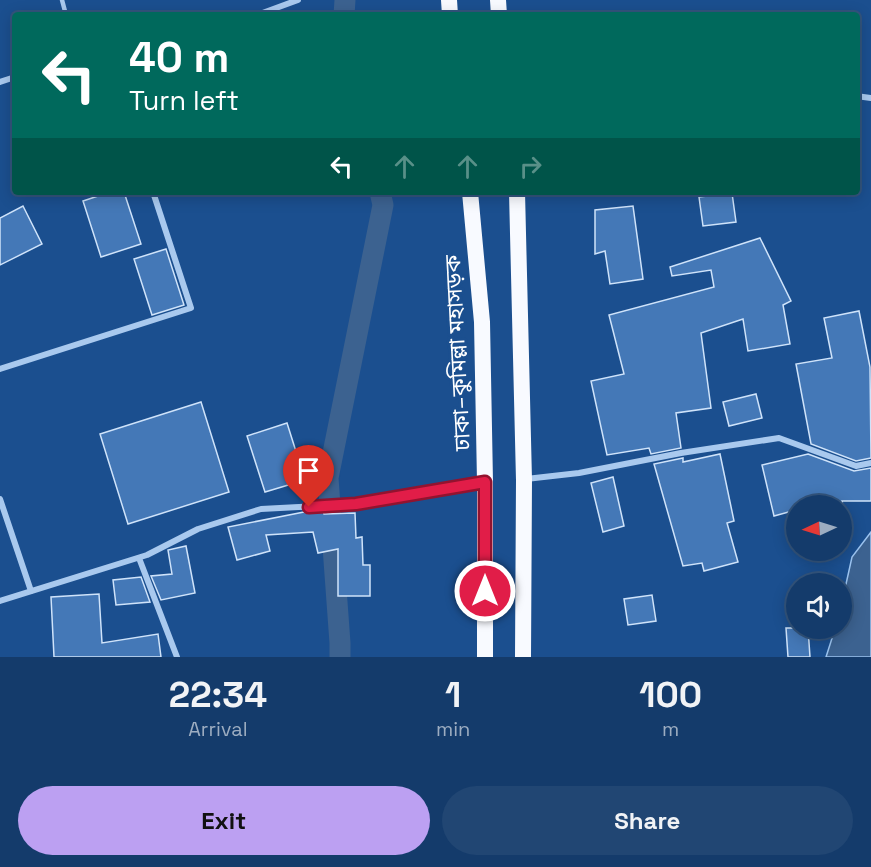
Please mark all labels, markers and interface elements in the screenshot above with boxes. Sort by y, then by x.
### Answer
text: 40 m [129,31,229,84]
icon: left [30,36,108,114]
text: Turn left [129,83,239,118]
icon: left [325,150,358,183]
icon: ahead [388,150,421,183]
icon: ahead [451,150,484,183]
icon: right [514,150,547,183]
street label: ঢাকা–কুমিল্লা মহাসড়ক [438,254,476,453]
pin [283,445,334,507]
icon: arrive [292,454,325,487]
north arrow [786,495,852,561]
map controls [786,495,852,639]
position arrow [453,559,517,623]
button: sound [786,573,852,639]
text: 22:34 [169,672,267,718]
text: 1 [445,672,461,718]
text: 100 [639,672,702,718]
text: Arrival [188,716,248,742]
text: min [436,716,470,742]
text: m [662,716,679,742]
button: Exit [18,786,430,855]
button: Share [442,786,853,855]

